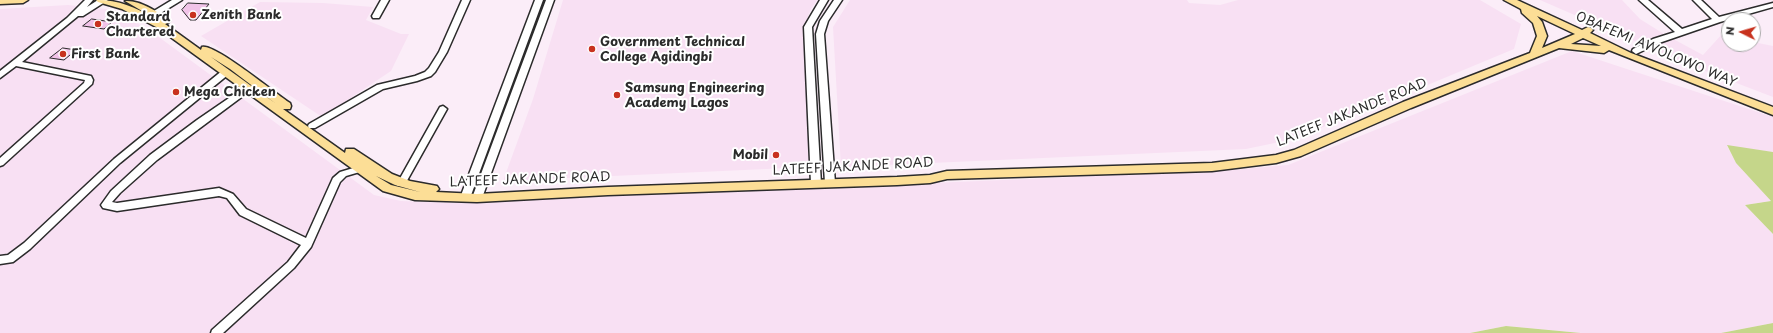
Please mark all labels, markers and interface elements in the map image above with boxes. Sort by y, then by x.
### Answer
place label: Zenith Bank [201,7,282,23]
place label: Standard Chartered [106,9,175,40]
street label: OBAFEMI AWOLOWO WAY [1573,9,1739,91]
marker: Zenith Bank [188,10,198,20]
north arrow [1721,12,1761,52]
marker: Standard Chartered [93,19,103,29]
text: N [1721,26,1738,36]
place label: Government Technical College Agidingbi [600,34,745,65]
marker: Government Technical College Agidingbi [587,44,597,54]
place label: First Bank [71,46,140,62]
marker: First Bank [58,49,68,59]
street label: LATEEF JAKANDE ROAD [1274,76,1430,150]
place label: Samsung Engineering Academy Lagos [625,80,764,111]
place label: Mega Chicken [184,84,276,100]
marker: Mega Chicken [171,87,181,97]
marker: Samsung Engineering Academy Lagos [612,90,622,100]
place label: Mobil [733,147,768,163]
marker: Mobil [771,150,781,160]
street label: LATEEF JAKANDE ROAD [772,155,934,179]
street label: LATEEF JAKANDE ROAD [449,169,611,191]

